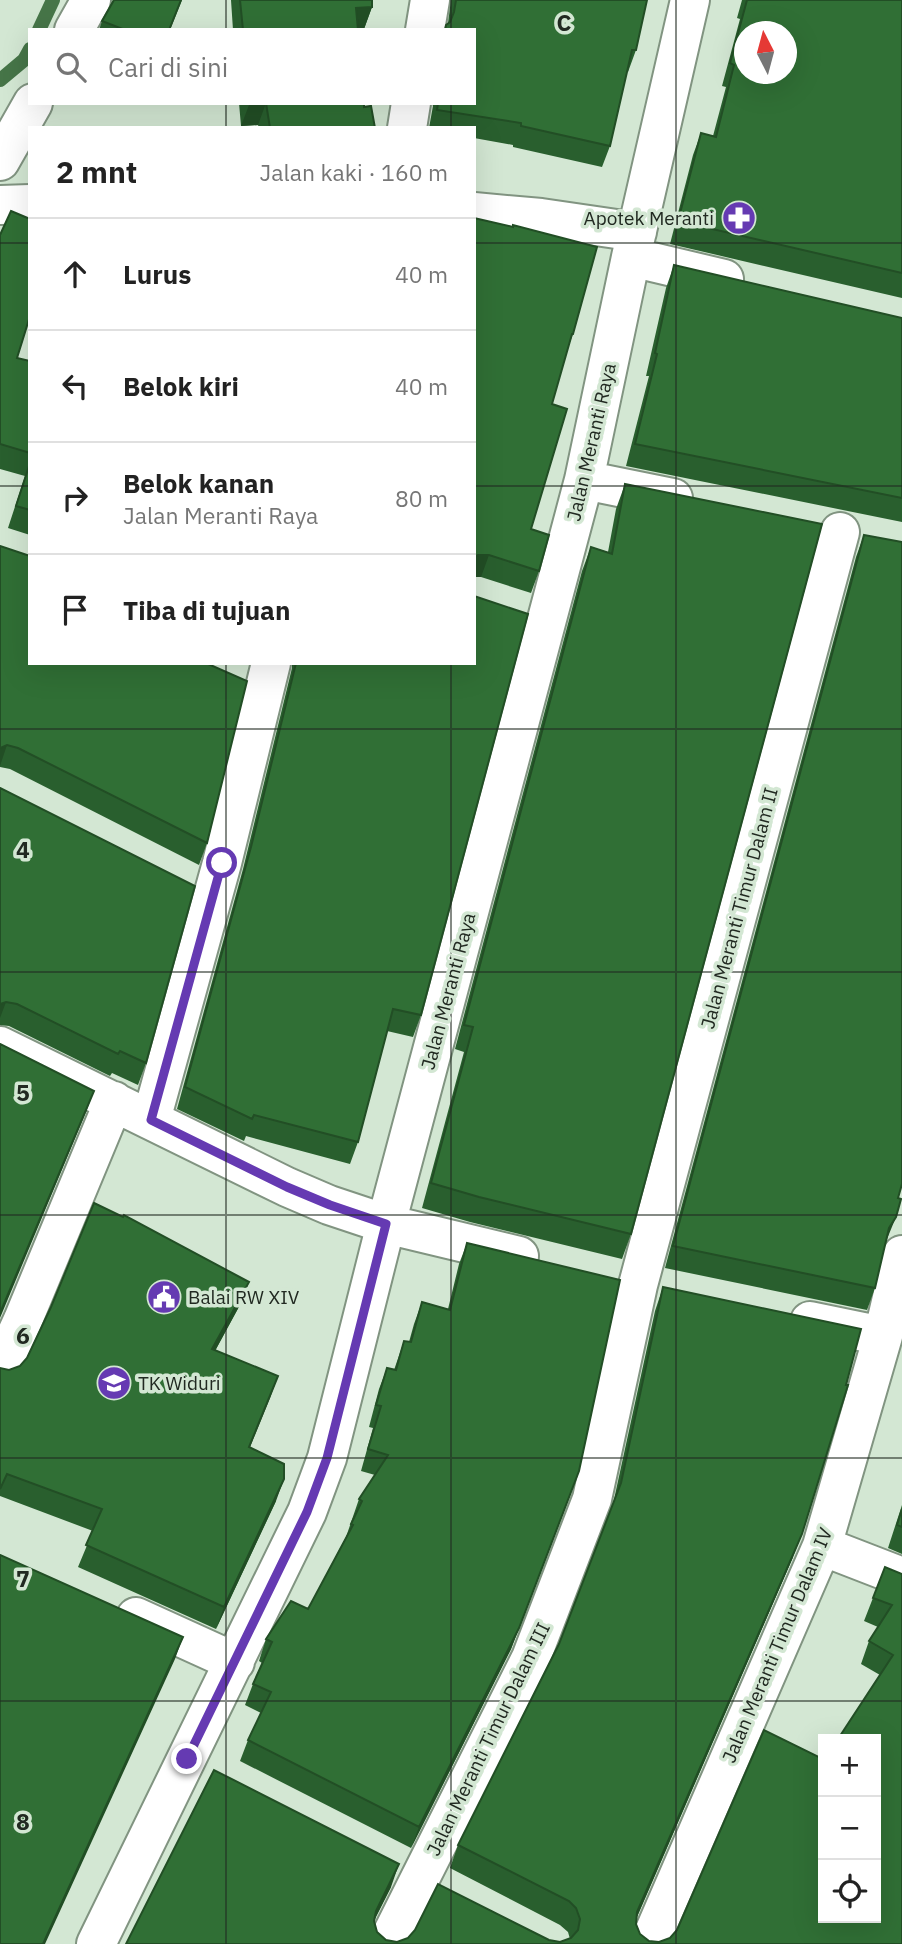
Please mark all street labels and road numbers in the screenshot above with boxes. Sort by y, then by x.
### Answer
street label: Jalan Meranti Raya [561,361,621,523]
street label: Jalan Meranti Timur Dalam II [695,785,783,1031]
street label: Jalan Meranti Raya [416,910,480,1072]
street label: Jalan Meranti Timur Dalam IV [717,1524,838,1766]
street label: Jalan Meranti Timur Dalam III [421,1618,555,1860]

